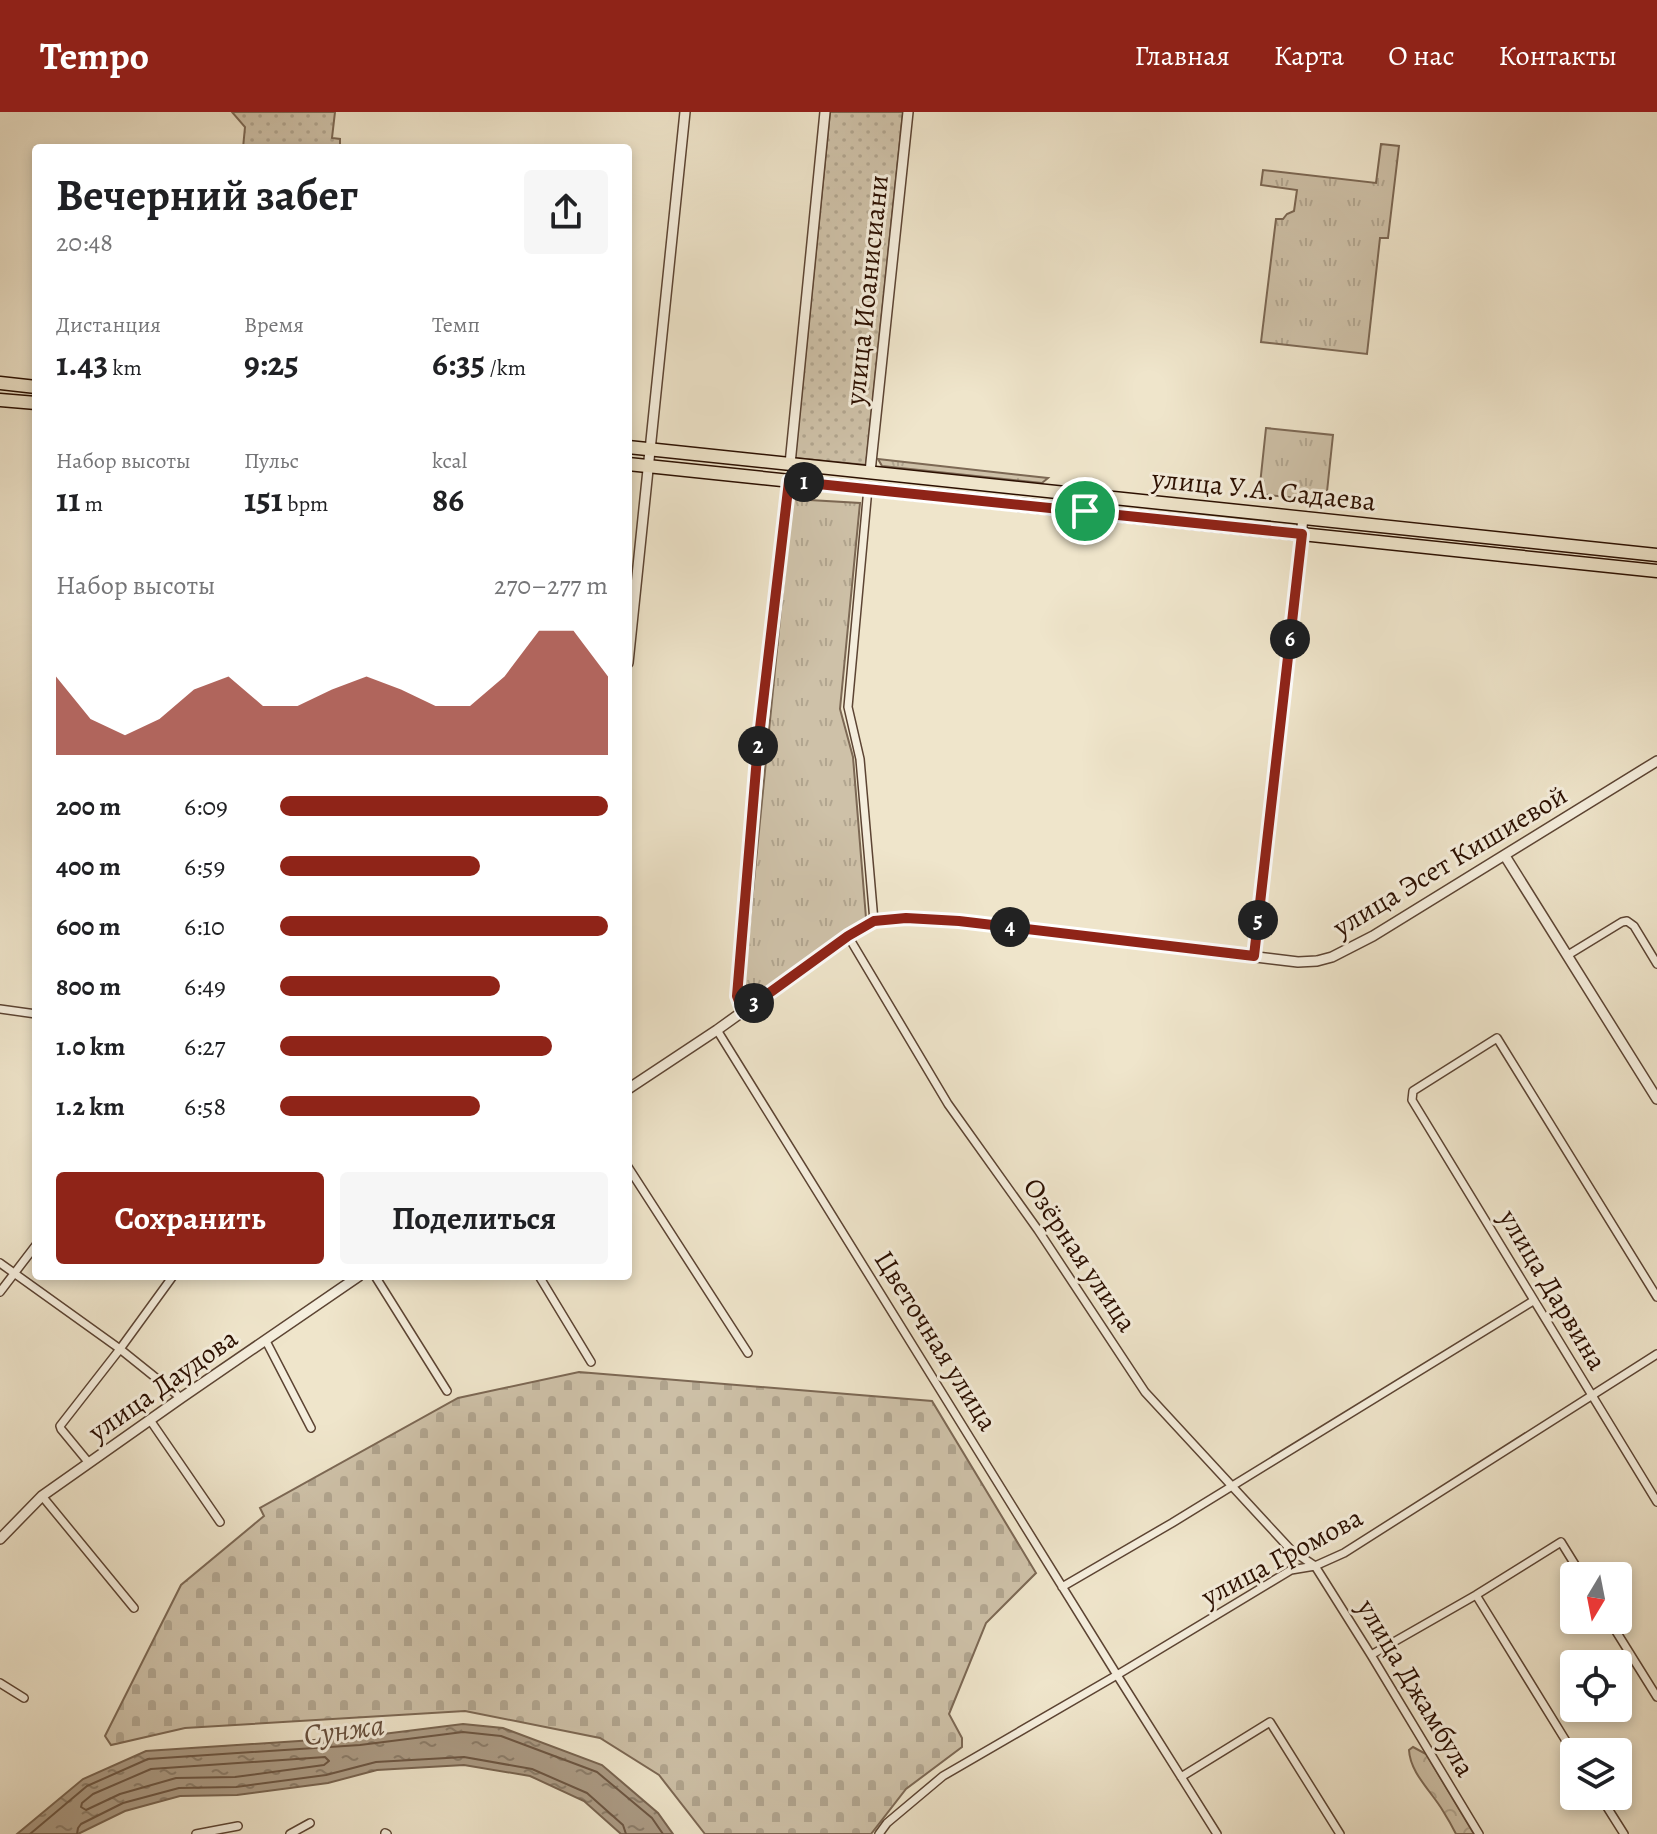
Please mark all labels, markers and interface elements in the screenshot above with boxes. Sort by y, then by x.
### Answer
text: Tempo [40,30,149,82]
text: Главная [1134,37,1230,75]
text: Карта [1274,37,1344,75]
text: О нас [1388,37,1455,75]
text: Контакты [1499,37,1617,75]
text: Вечерний забег [56,165,358,225]
button: share [524,170,608,254]
street label: улица Иоанисиани [836,173,898,408]
text: 20:48 [56,225,113,260]
text: Дистанция [56,310,161,340]
text: Время [244,310,304,340]
text: Темп [432,310,480,340]
text: 1.43 [56,340,108,387]
text: 9:25 [244,340,299,387]
text: 6:35 [432,340,485,387]
text: km [108,353,142,383]
text: /km [485,353,526,383]
text: Набор высоты [56,446,191,476]
text: Пульс [244,446,299,476]
text: kcal [432,446,467,476]
street label: улица У.А. Садаева [1149,459,1378,521]
pin: 1 [784,462,824,502]
text: 1 [800,467,808,497]
text: 11 [56,476,80,523]
text: 151 [244,476,283,523]
text: 86 [432,476,464,523]
pin [1051,477,1119,545]
text: m [80,489,103,519]
text: bpm [283,489,328,519]
icon: arrive [1063,489,1107,533]
text: Набор высоты [56,568,215,603]
text: 270–277 m [494,568,608,603]
pin: 6 [1270,619,1310,659]
text: 6 [1285,624,1295,654]
pin: 2 [738,726,778,766]
text: 2 [753,731,763,761]
street label: улица Эсет Кишиевой [1325,776,1574,947]
text: 200 m [56,789,121,824]
text: 6:09 [184,789,228,824]
text: 400 m [56,849,121,884]
text: 6:59 [184,849,225,884]
pin: 5 [1238,900,1278,940]
text: 5 [1253,905,1263,935]
pin: 4 [990,907,1030,947]
text: 600 m [56,909,121,944]
text: 6:10 [184,909,225,944]
text: 4 [1005,912,1015,942]
text: 800 m [56,969,121,1004]
text: 6:49 [184,969,226,1004]
pin: 3 [734,983,774,1023]
text: 3 [749,988,759,1018]
text: 1.0 km [56,1029,125,1064]
text: 6:27 [184,1029,225,1064]
text: 1.2 km [56,1089,125,1124]
text: 6:58 [184,1089,226,1124]
street label: Озёрная улица [1014,1170,1146,1340]
button: Сохранить [56,1172,324,1264]
button: Поделиться [340,1172,608,1264]
street label: улица Дарвина [1489,1202,1616,1378]
street label: Цветочная улица [865,1244,1007,1438]
street label: улица Даудова [80,1319,245,1451]
street label: улица Громова [1194,1498,1369,1616]
north arrow [1560,1562,1632,1634]
map controls [1560,1562,1632,1810]
street label: улица Джамбула [1347,1591,1484,1784]
button: locate [1560,1650,1632,1722]
water label: Сунжа [301,1705,387,1755]
button: layers [1560,1738,1632,1810]

